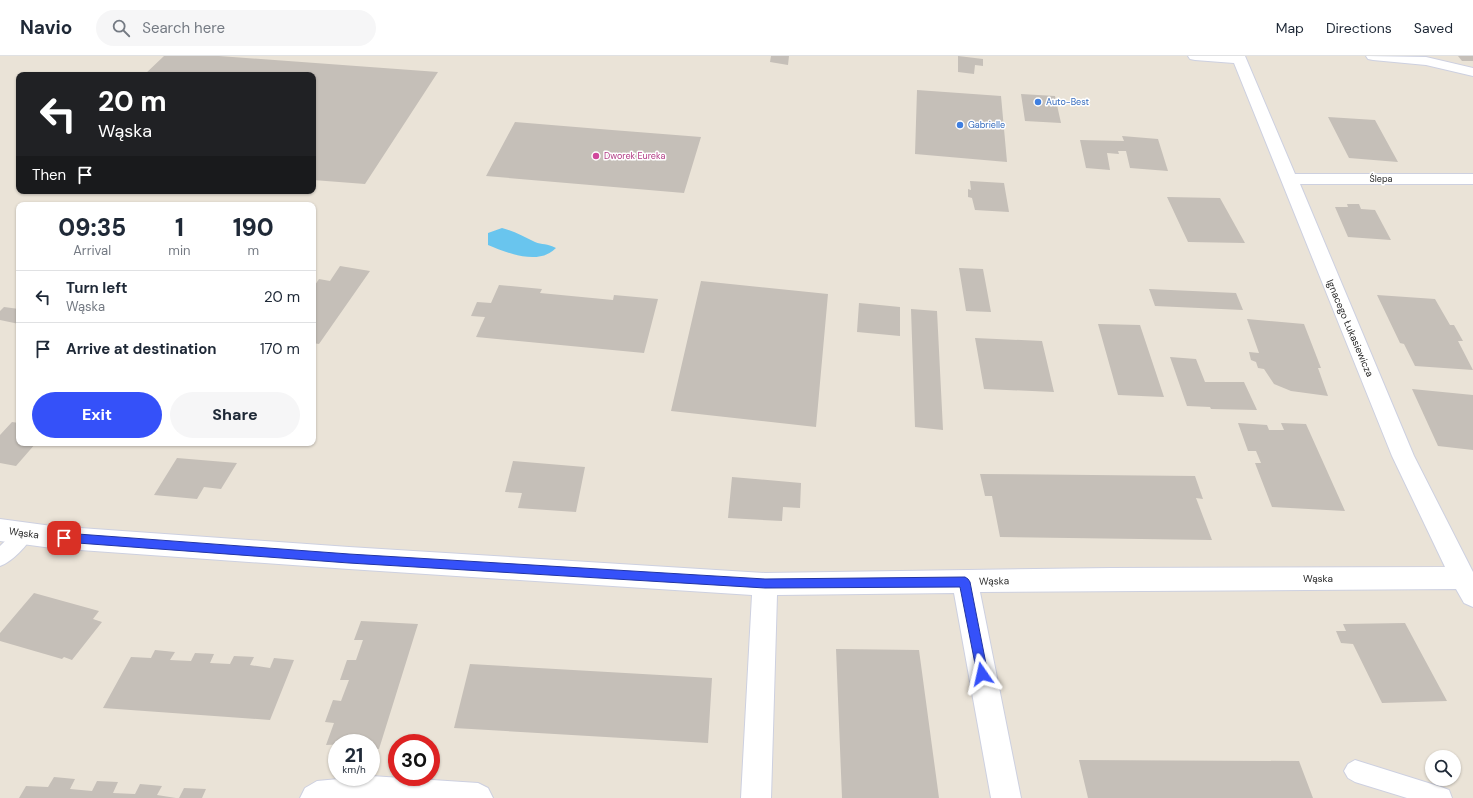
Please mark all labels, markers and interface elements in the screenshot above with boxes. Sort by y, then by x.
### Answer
search box [96,10,376,46]
text: Navio [20,15,72,40]
icon: search [110,17,132,39]
text: Search here [142,18,225,38]
text: Map [1276,19,1304,37]
text: Directions [1326,19,1392,37]
text: Saved [1414,19,1453,37]
text: 20 m [98,83,167,120]
icon: left [32,88,84,140]
place label: Auto-Best [1046,96,1090,108]
marker: Auto-Best [1033,97,1043,107]
text: Wąska [98,119,152,143]
place label: Gabrielle [968,119,1005,131]
marker: Gabrielle [955,120,965,130]
place label: Dworek Eureka [604,150,665,162]
marker: Dworek Eureka [591,151,601,161]
icon: arrive [74,164,96,186]
text: Then [32,165,66,185]
street label: Ślepa [1370,172,1393,185]
text: 09:35 [58,212,126,243]
text: 1 [175,212,184,243]
text: 190 [233,212,274,243]
text: Arrival [73,242,111,259]
text: min [168,242,190,259]
text: m [247,242,259,259]
street label: Ignacego Łukasiewicza [1324,277,1376,379]
text: Turn left [66,278,127,298]
icon: left [32,286,54,308]
text: 20 m [264,287,300,307]
text: Wąska [66,298,105,315]
icon: arrive [32,338,54,360]
text: Arrive at destination [66,339,217,359]
text: 170 m [260,339,300,359]
button: Exit [32,392,162,438]
button: Share [170,392,300,438]
pin [47,521,81,555]
street label: Wąska [8,524,40,542]
icon: arrive [53,527,75,549]
street label: Wąska [1303,572,1333,585]
street label: Wąska [979,574,1009,588]
position arrow [961,653,1003,695]
speed limit sign: 30 [388,734,440,786]
text: 21 [345,742,363,768]
map controls [1425,750,1461,786]
button: search [1425,750,1461,786]
text: km/h [342,763,366,776]

